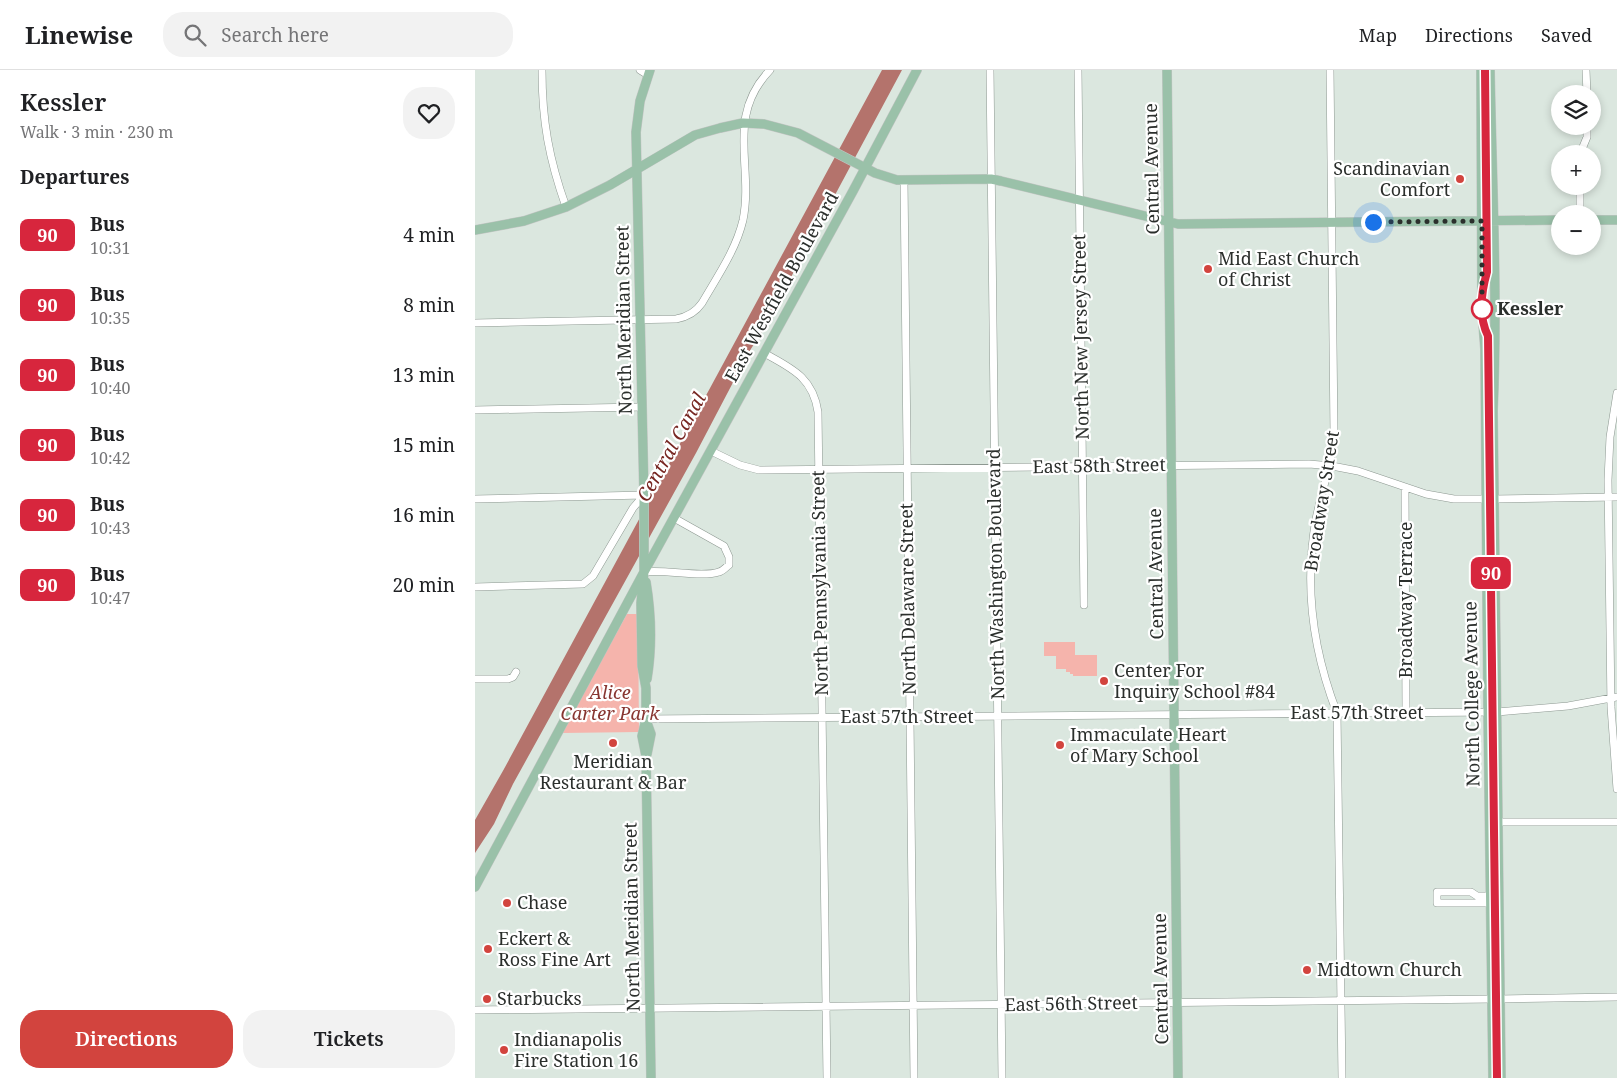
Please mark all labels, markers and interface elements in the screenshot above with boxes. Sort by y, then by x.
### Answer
search box [163,12,513,57]
text: Linewise [25,18,133,51]
icon: search [181,21,209,49]
text: Search here [221,22,329,48]
text: Map [1359,23,1397,47]
text: Directions [1425,23,1513,47]
text: Saved [1541,23,1592,47]
text: Kessler [20,85,106,118]
map controls [1551,85,1601,255]
button: layers [1551,85,1601,135]
button: heart [403,87,455,139]
street label: Central Avenue [1138,103,1164,235]
text: Walk · 3 min · 230 m [20,121,173,143]
button: + [1551,145,1601,195]
place label: Scandinavian Comfort [1333,156,1450,201]
text: Departures [20,164,129,190]
marker: Scandinavian Comfort [1454,173,1466,185]
street label: East Westfield Boulevard [719,187,844,386]
button: − [1551,205,1601,255]
your location [1361,210,1386,235]
text: Bus [90,211,125,237]
text: 4 min [403,222,455,248]
text: 90 [37,223,58,247]
street label: North Meridian Street [609,225,637,415]
street label: North New Jersey Street [1066,234,1094,440]
text: 10:31 [90,237,130,259]
place label: Mid East Church of Christ [1218,246,1360,291]
marker: Mid East Church of Christ [1202,263,1214,275]
text: Bus [90,281,125,307]
text: 8 min [403,292,455,318]
text: 90 [37,293,58,317]
place label: Kessler [1497,296,1564,320]
marker: Kessler [1471,298,1493,320]
text: 10:35 [90,307,130,329]
text: Bus [90,351,125,377]
text: 13 min [393,362,455,388]
text: 90 [37,363,58,387]
text: 10:40 [90,377,130,399]
water label: Central Canal [630,388,712,506]
text: Bus [90,421,125,447]
street label: Broadway Street [1298,429,1344,573]
text: 15 min [393,432,455,458]
text: 90 [37,433,58,457]
text: 10:42 [90,447,130,469]
street label: North Washington Boulevard [981,448,1009,700]
street label: East 58th Street [1032,452,1166,478]
street label: North Pennsylvania Street [805,470,833,696]
text: Bus [90,491,125,517]
text: 16 min [393,502,455,528]
text: 90 [37,503,58,527]
street label: North Delaware Street [893,503,921,695]
street label: Central Avenue [1142,508,1168,640]
text: 10:43 [90,517,130,539]
street label: Broadway Terrace [1393,522,1417,678]
line badge: 90 [1469,557,1513,589]
text: Bus [90,561,125,587]
text: 90 [1481,561,1501,585]
text: 20 min [393,572,455,598]
text: 90 [37,573,58,597]
text: 10:47 [90,587,130,609]
street label: North College Avenue [1457,601,1485,787]
place label: Center For Inquiry School #84 [1114,658,1275,703]
marker: Center For Inquiry School #84 [1098,675,1110,687]
park label: Alice Carter Park [561,680,660,725]
street label: East 57th Street [1290,700,1424,724]
street label: East 57th Street [840,704,974,728]
place label: Immaculate Heart of Mary School [1070,722,1226,767]
marker: Meridian Restaurant & Bar [607,737,619,749]
marker: Immaculate Heart of Mary School [1054,739,1066,751]
place label: Meridian Restaurant & Bar [540,749,687,794]
street label: North Meridian Street [617,822,645,1012]
place label: Chase [517,890,567,914]
marker: Chase [501,897,513,909]
street label: Central Avenue [1147,913,1173,1045]
place label: Eckert & Ross Fine Art [498,926,611,971]
marker: Eckert & Ross Fine Art [482,943,494,955]
place label: Midtown Church [1317,957,1462,981]
marker: Midtown Church [1301,964,1313,976]
place label: Starbucks [497,986,582,1010]
street label: East 56th Street [1004,990,1138,1016]
marker: Starbucks [481,993,493,1005]
button: Directions [20,1010,233,1068]
button: Tickets [243,1010,455,1068]
place label: Indianapolis Fire Station 16 [514,1027,638,1072]
marker: Indianapolis Fire Station 16 [498,1044,510,1056]

